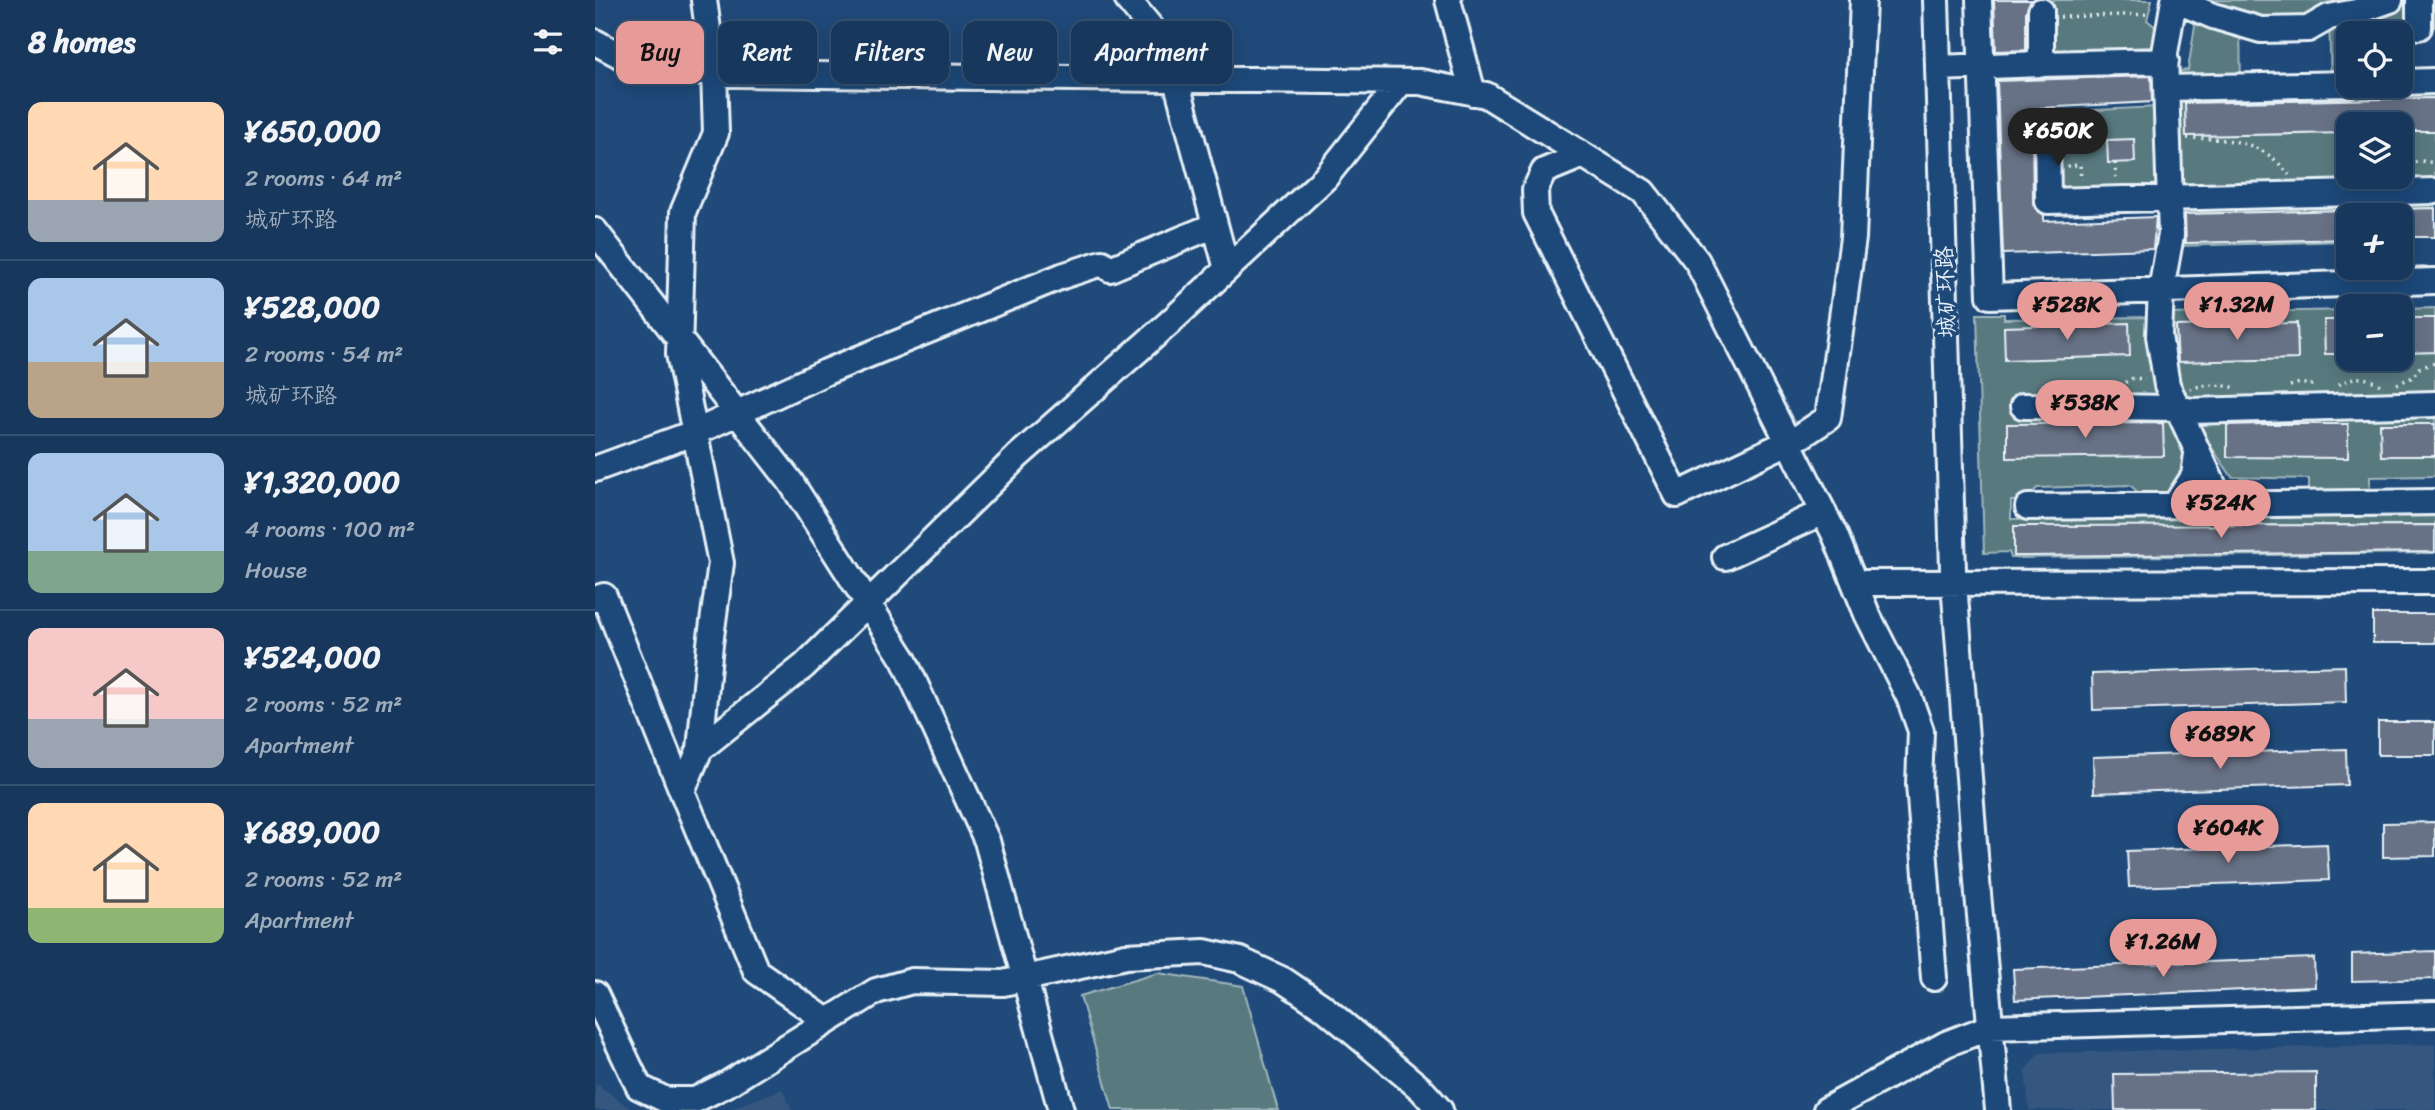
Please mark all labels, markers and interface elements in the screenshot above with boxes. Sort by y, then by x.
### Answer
text: 8 homes [28,15,136,69]
chip: Buy [616,21,704,84]
chip: Rent [718,21,817,84]
chip: Filters [831,21,949,84]
chip: New [963,21,1057,84]
chip: Apartment [1071,21,1232,84]
map controls [2336,21,2413,371]
button: locate [2336,21,2413,98]
icon: filters [529,23,567,61]
text: ¥650,000 [245,104,381,158]
pin: ¥650K [2009,108,2107,168]
text: ¥650K [2024,110,2092,151]
button: layers [2336,112,2413,189]
icon: home [84,130,168,214]
text: 2 rooms · 64 m² [245,158,402,199]
text: 城矿环路 [245,199,337,240]
button: + [2336,203,2413,280]
street label: 城矿环路 [1923,245,1968,339]
text: ¥528,000 [245,280,380,334]
pin: ¥528K [2018,282,2116,342]
pin: ¥1.32M [2180,282,2294,342]
text: ¥528K [2033,284,2101,325]
text: ¥1.32M [2200,284,2274,325]
button: − [2336,294,2413,371]
icon: home [84,306,168,390]
text: 2 rooms · 54 m² [245,334,403,375]
text: 城矿环路 [245,375,337,416]
pin: ¥538K [2036,380,2134,440]
text: ¥538K [2051,382,2119,423]
text: ¥1,320,000 [245,455,400,509]
pin: ¥524K [2172,480,2270,540]
icon: home [84,481,168,565]
text: ¥524K [2187,482,2255,523]
text: 4 rooms · 100 m² [245,509,415,550]
text: House [245,550,307,591]
text: ¥524,000 [245,630,381,684]
icon: home [84,656,168,740]
text: 2 rooms · 52 m² [245,684,402,725]
pin: ¥689K [2171,712,2269,771]
text: ¥689K [2186,713,2254,754]
text: Apartment [245,725,354,766]
text: ¥689,000 [245,805,380,859]
pin: ¥604K [2179,806,2277,865]
text: ¥604K [2194,807,2262,848]
icon: home [84,831,168,915]
text: 2 rooms · 52 m² [245,859,402,900]
text: Apartment [245,900,354,941]
pin: ¥1.26M [2106,920,2220,979]
text: ¥1.26M [2126,921,2200,962]

